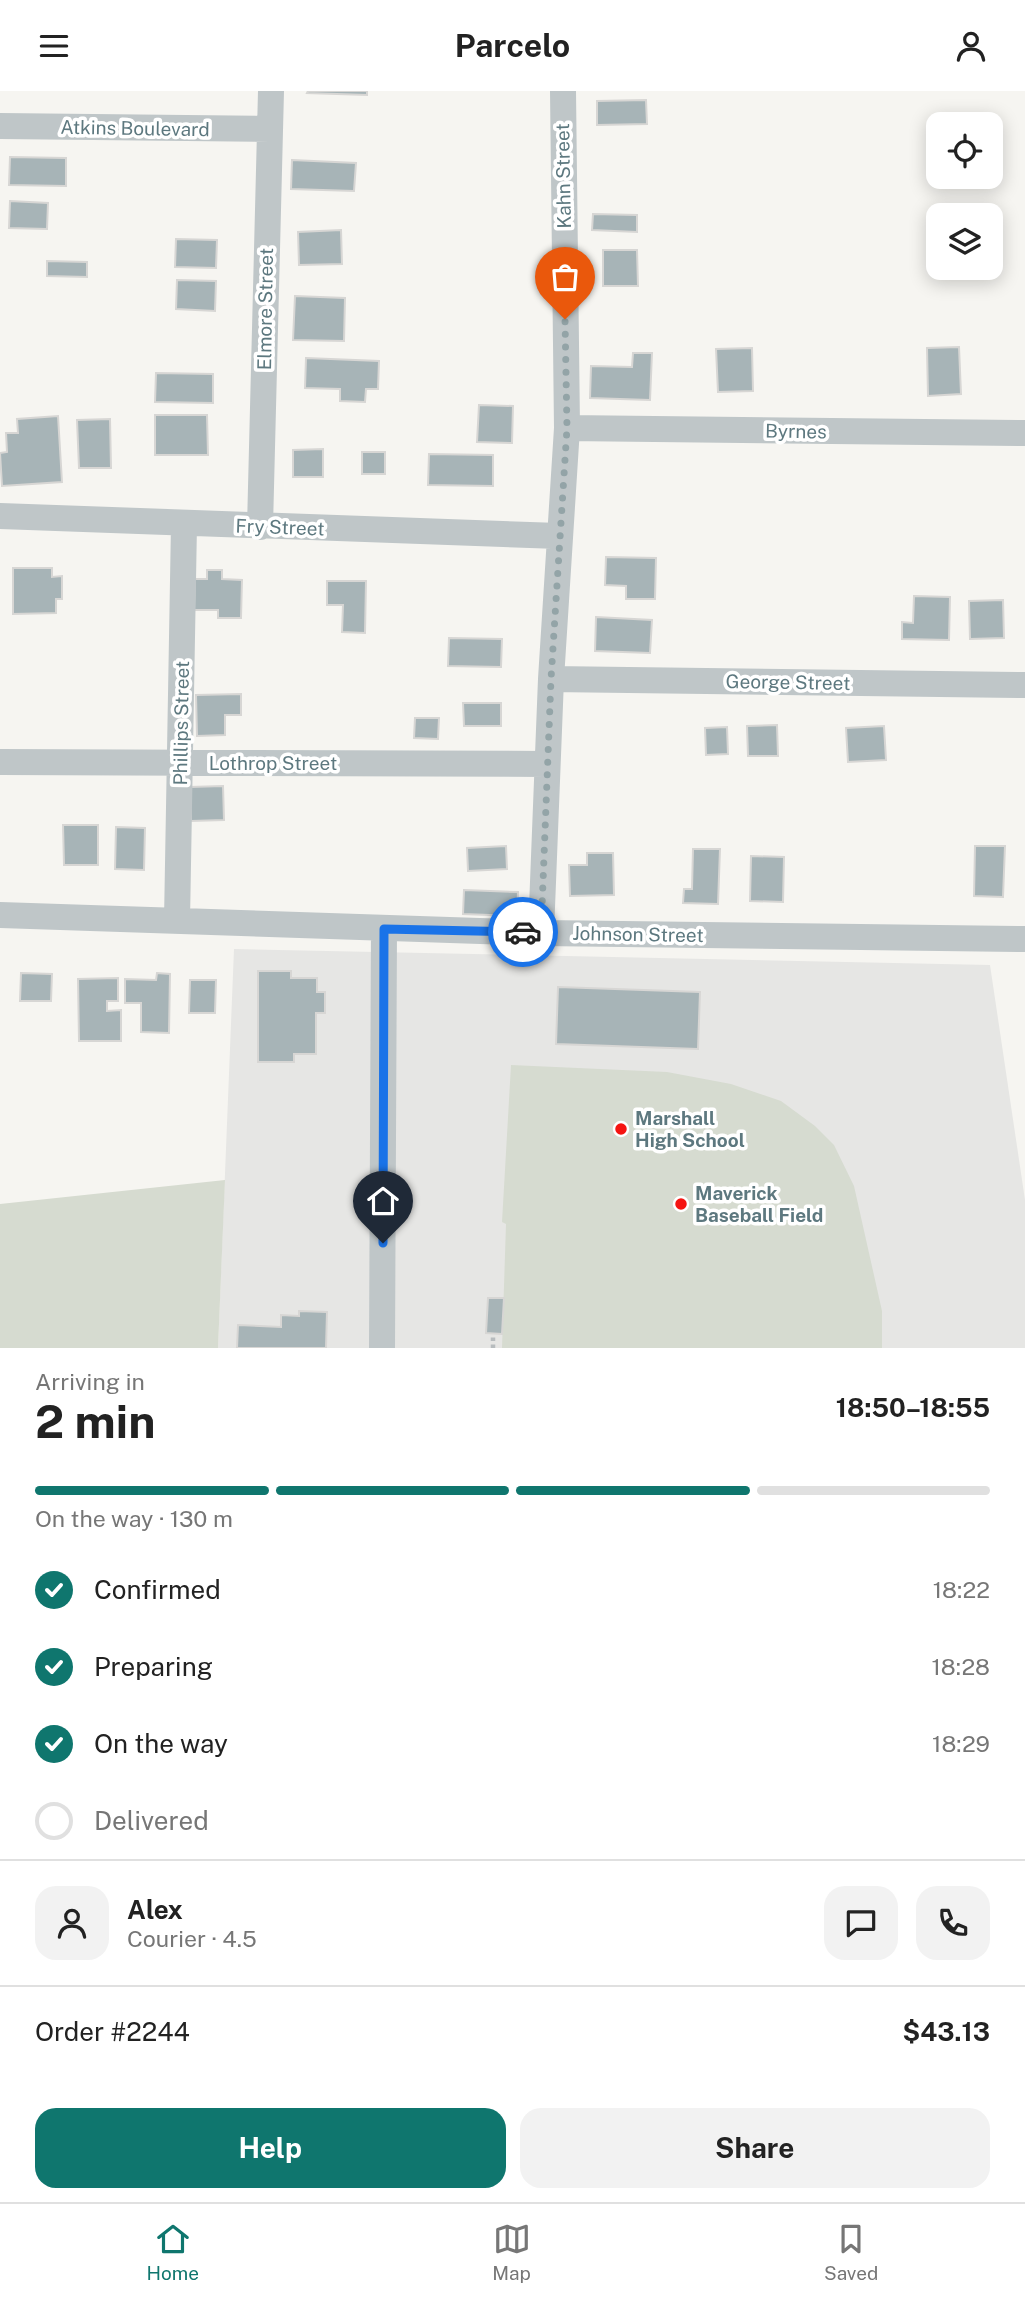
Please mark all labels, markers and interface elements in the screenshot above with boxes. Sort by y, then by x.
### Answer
icon: menu [35,27,73,65]
text: Parcelo [455,27,570,64]
icon: person [952,27,990,65]
map controls [926,112,1003,280]
button: locate [926,112,1003,189]
street label: Atkins Boulevard [60,116,210,140]
street label: Kahn Street [551,123,575,229]
button: layers [926,203,1003,280]
pin [535,247,595,319]
street label: Elmore Street [253,248,277,370]
icon: bag [546,258,584,296]
street label: Byrnes [765,419,827,443]
street label: Fry Street [235,514,325,540]
street label: Phillips Street [169,660,193,786]
street label: George Street [725,670,851,694]
street label: Lothrop Street [209,752,337,774]
courier [488,897,558,967]
icon: car [504,913,542,951]
street label: Johnson Street [572,922,704,946]
place label: Marshall High School [635,1107,745,1151]
marker: Marshall High School [613,1121,629,1137]
pin [353,1171,413,1243]
icon: home [364,1182,402,1220]
place label: Maverick Baseball Field [695,1182,823,1226]
marker: Maverick Baseball Field [673,1196,689,1212]
text: Arriving in [35,1368,145,1395]
text: 18:50–18:55 [836,1392,990,1423]
text: 2 min [35,1394,155,1448]
text: On the way · 130 m [35,1505,233,1532]
icon: check [35,1571,73,1609]
text: Confirmed [94,1574,221,1605]
text: 18:22 [933,1576,990,1603]
icon: check [35,1648,73,1686]
text: Preparing [94,1651,213,1682]
text: 18:28 [932,1653,990,1680]
icon: check [35,1725,73,1763]
text: On the way [94,1728,228,1759]
text: 18:29 [932,1730,990,1757]
text: Delivered [94,1805,209,1836]
button: person [35,1886,109,1960]
button: chat [824,1886,898,1960]
button: phone [916,1886,990,1960]
text: Alex [127,1894,183,1925]
text: Courier · 4.5 [127,1925,257,1952]
text: Order #2244 [35,2016,190,2047]
text: $43.13 [903,2016,990,2047]
button: Help [35,2108,506,2188]
button: Share [520,2108,990,2188]
tab: Home [147,2220,199,2284]
tab: Map [492,2220,531,2284]
tab: Saved [824,2220,878,2284]

